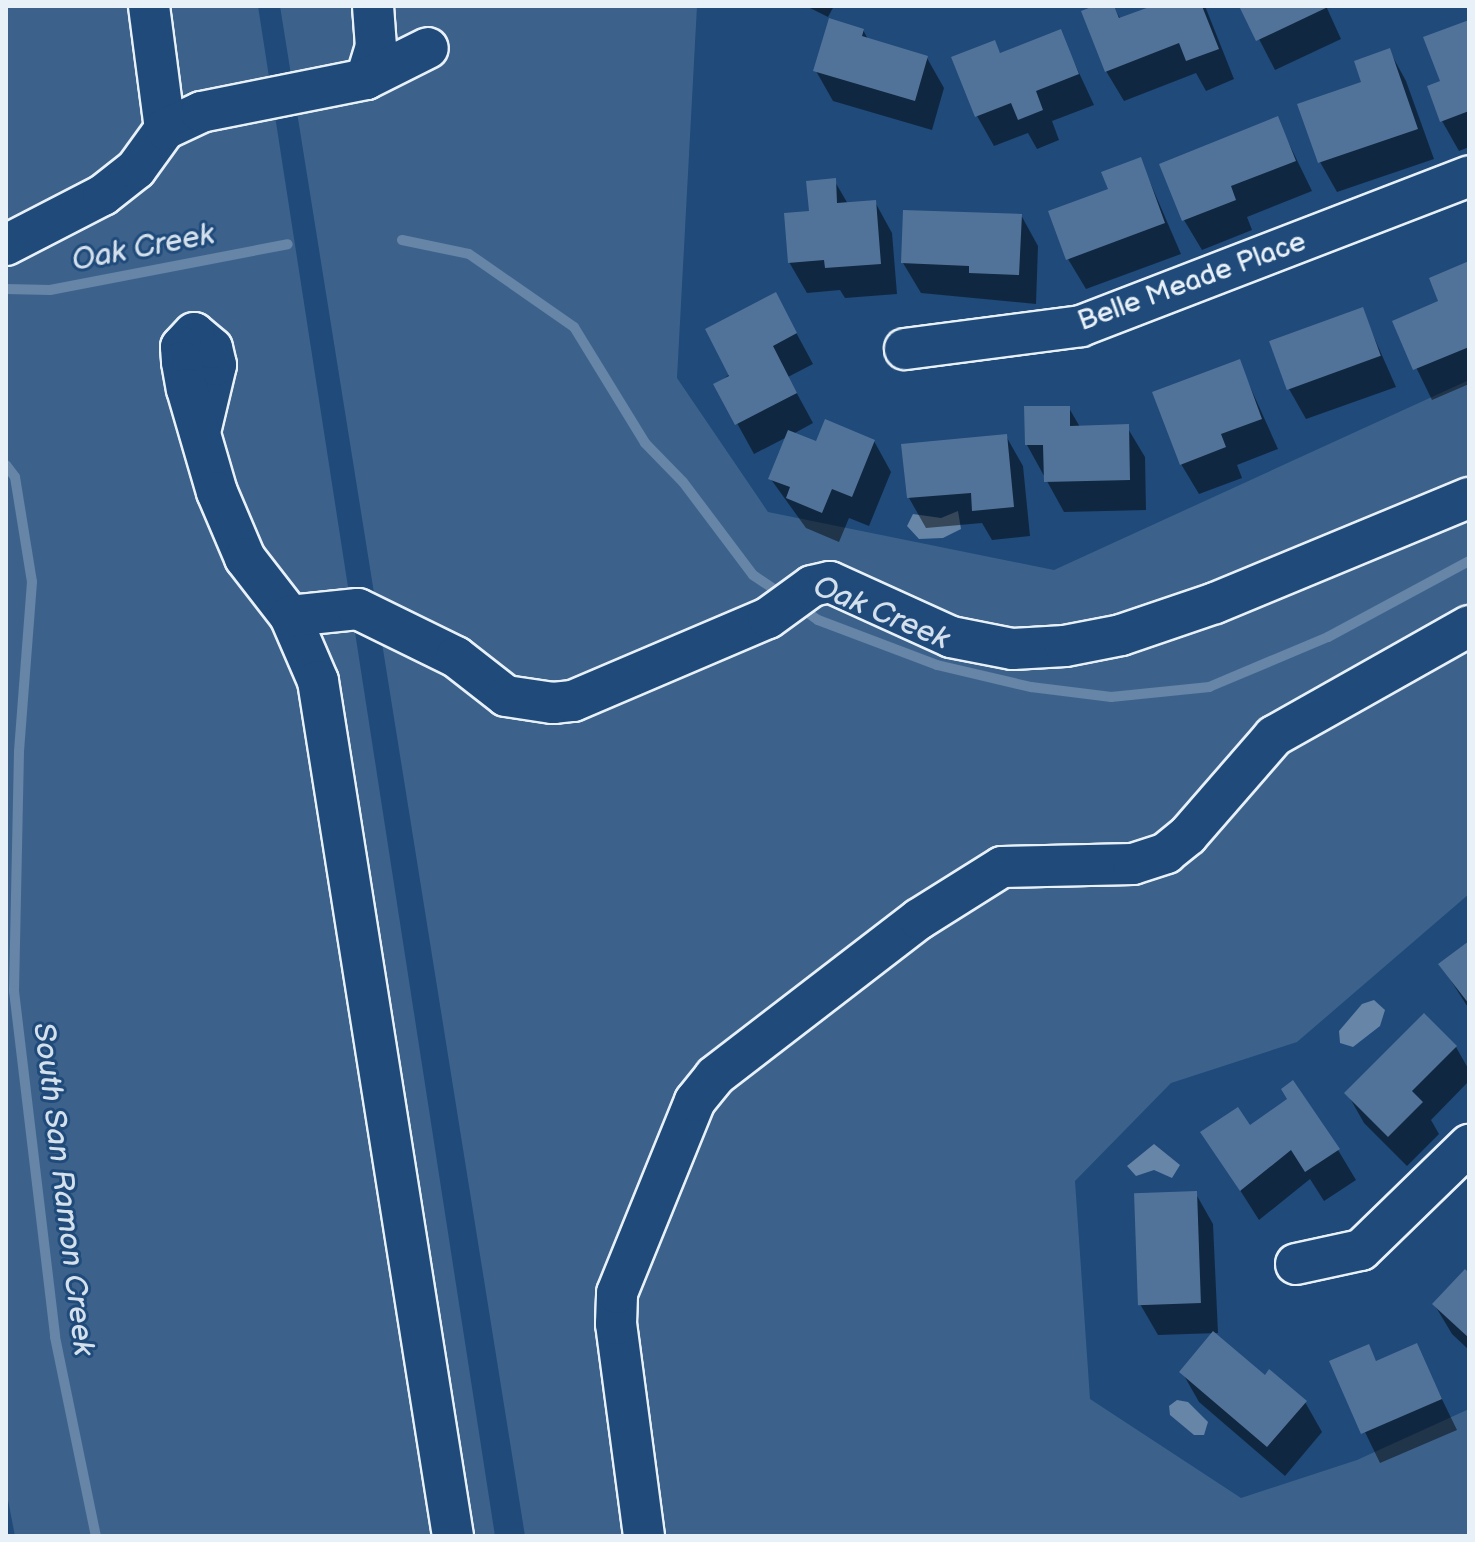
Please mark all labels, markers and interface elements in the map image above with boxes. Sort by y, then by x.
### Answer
water label: Oak Creek [69,217,217,279]
street label: Belle Meade Place [1073,225,1311,339]
water label: Oak Creek [808,568,954,658]
water label: South San Ramon Creek [25,1020,101,1358]

